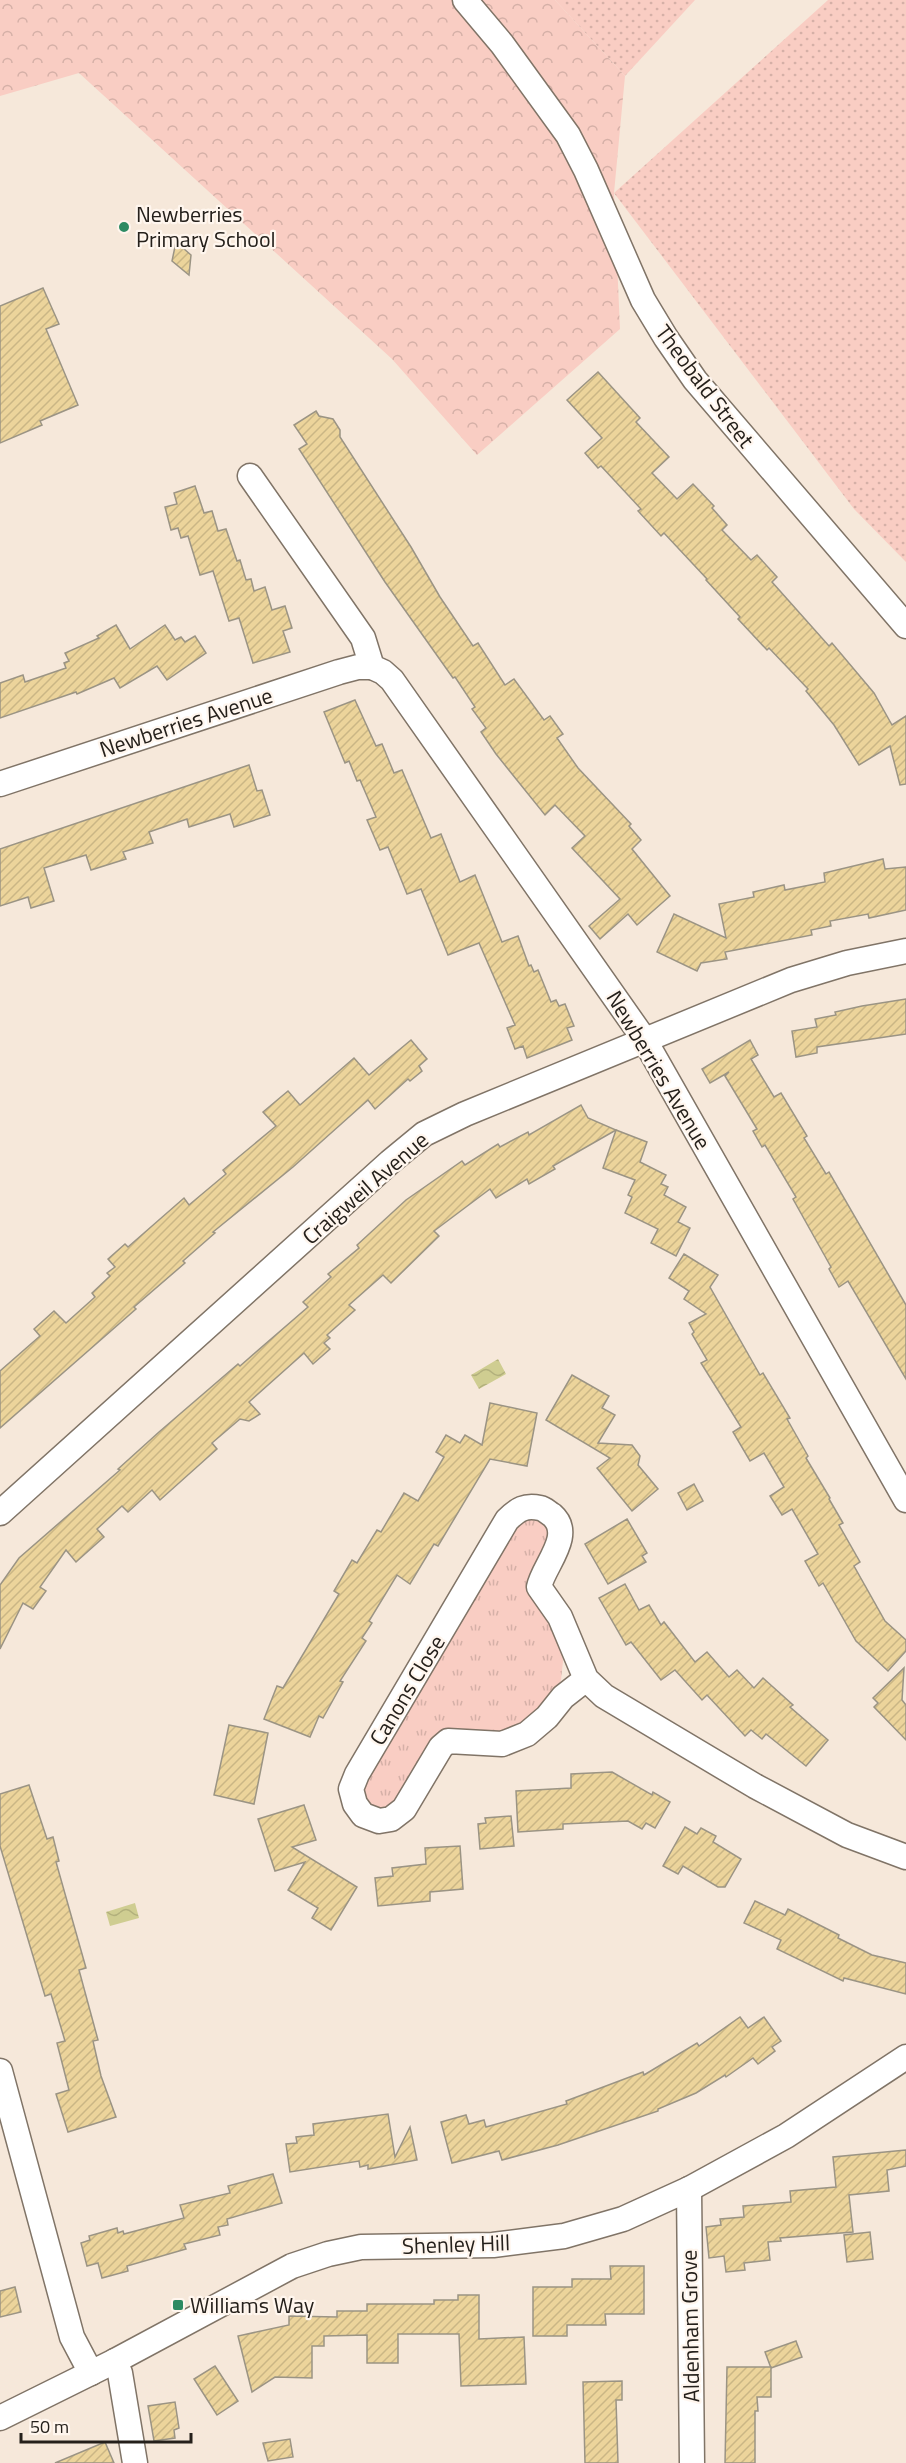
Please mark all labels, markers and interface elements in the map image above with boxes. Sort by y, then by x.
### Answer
place label: Newberries Primary School [136,197,276,256]
marker: Newberries Primary School [117,220,131,234]
street label: Theobald Street [647,317,763,455]
street label: Newberries Avenue [95,678,277,766]
street label: Newberries Avenue [598,984,720,1156]
street label: Craigweil Avenue [294,1123,436,1253]
street label: Canons Close [361,1628,453,1752]
street label: Shenley Hill [401,2225,511,2263]
street label: Aldenham Grove [672,2249,708,2403]
place label: Williams Way [190,2288,315,2322]
marker: Williams Way [171,2298,185,2312]
scale bar [21,2406,190,2444]
text: 50 m [30,2413,69,2440]

